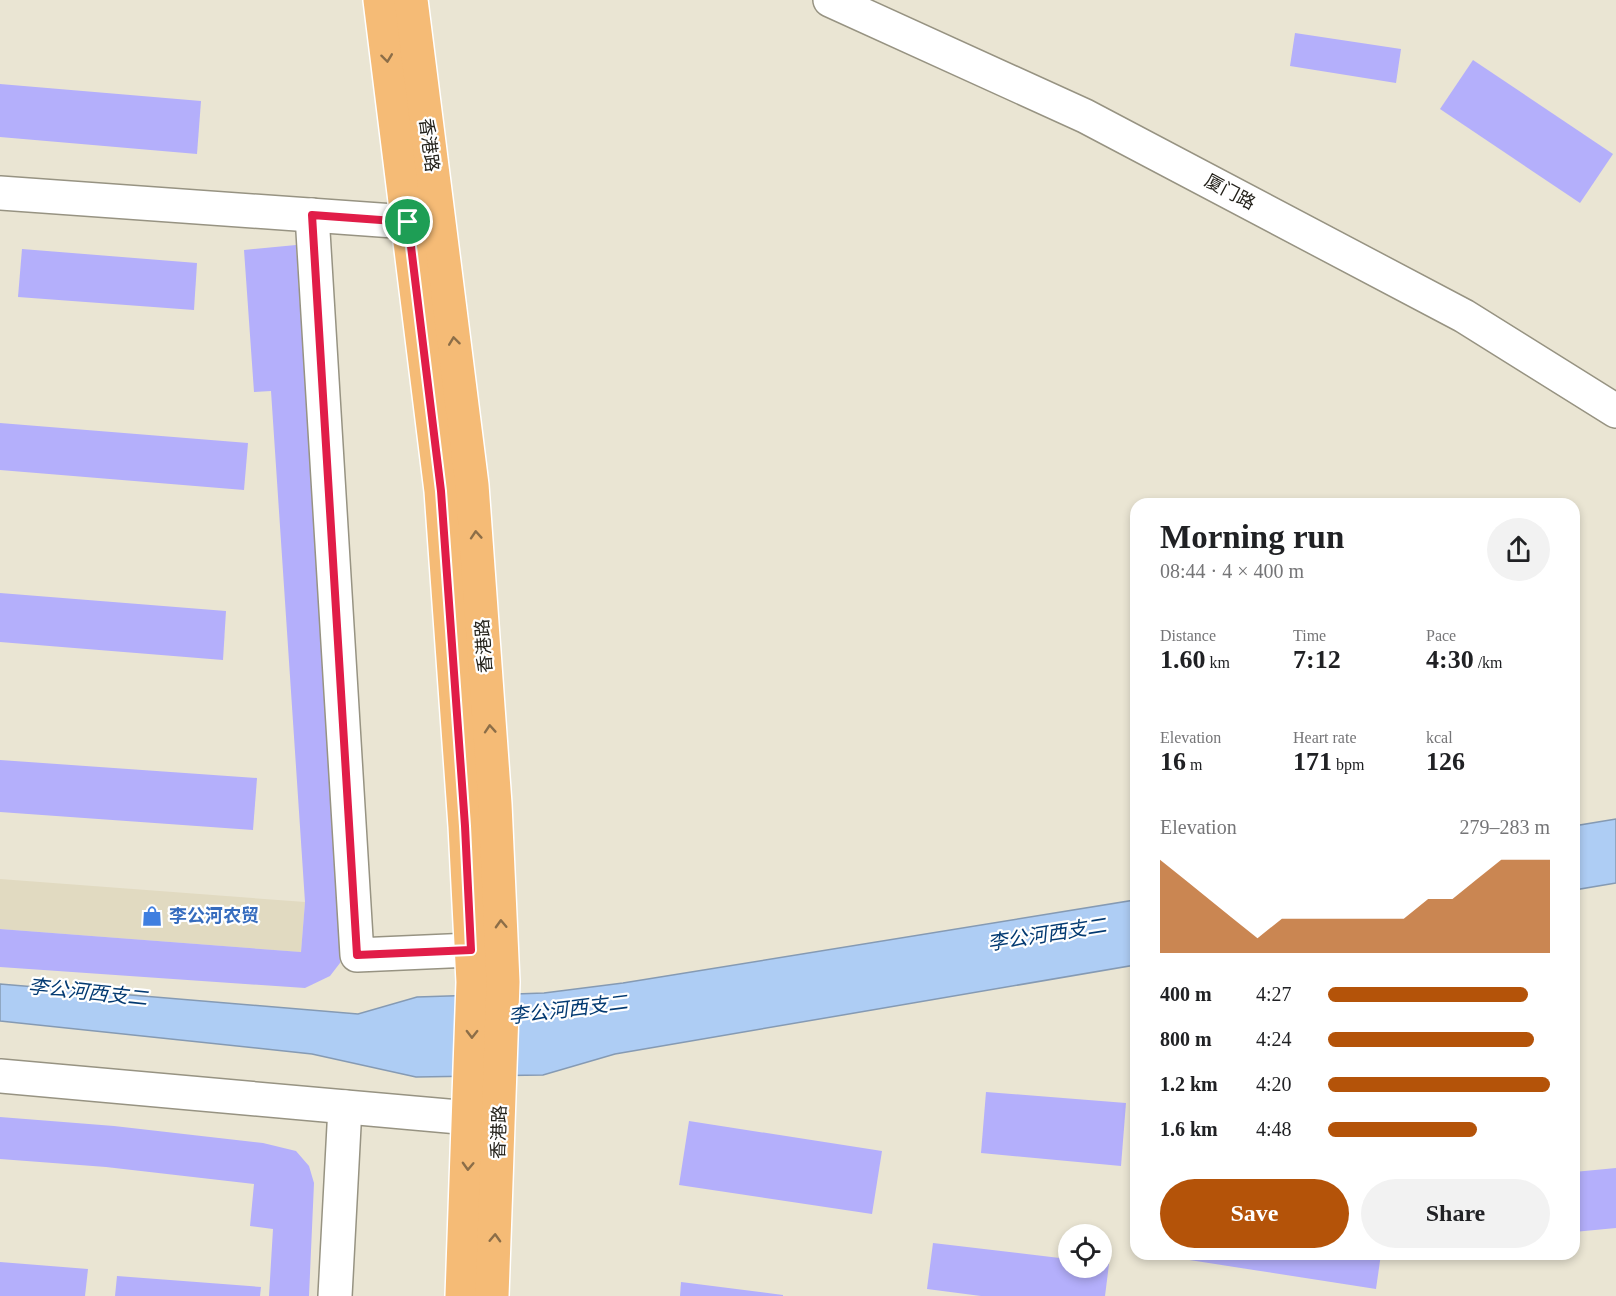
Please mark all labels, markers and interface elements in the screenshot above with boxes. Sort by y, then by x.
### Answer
one-way arrow [381,53,393,63]
street label: 香港路 [416,117,442,173]
street label: 厦门路 [1201,170,1259,214]
pin [382,196,433,247]
icon: arrive [391,205,424,238]
one-way arrow [448,336,461,346]
button: share [1487,518,1550,581]
text: Morning run [1160,519,1344,555]
one-way arrow [470,530,483,539]
text: 08:44 · 4 × 400 m [1160,560,1304,582]
street label: 香港路 [472,618,496,674]
text: Distance [1160,627,1216,644]
text: Time [1293,627,1326,644]
text: Pace [1426,627,1456,644]
text: 1.60 [1160,645,1206,674]
text: 7:12 [1293,645,1341,674]
text: 4:30 [1426,645,1474,674]
text: km [1206,654,1230,671]
text: /km [1474,654,1503,671]
one-way arrow [484,725,497,734]
text: Elevation [1160,729,1221,746]
text: Heart rate [1293,729,1357,746]
text: kcal [1426,729,1453,746]
text: 16 [1160,747,1186,776]
text: 171 [1293,747,1332,776]
text: 126 [1426,747,1465,776]
text: m [1186,756,1202,773]
text: bpm [1332,756,1364,773]
text: Elevation [1160,816,1237,838]
text: 279–283 m [1459,816,1550,838]
shop icon: 李公河农贸 [140,904,164,928]
place label: 李公河农贸 [169,906,259,926]
water label: 李公河西支二 [986,914,1109,954]
one-way arrow [494,919,507,928]
water label: 李公河西支二 [27,975,150,1009]
text: 400 m [1160,983,1212,1005]
text: 4:27 [1256,983,1292,1005]
water label: 李公河西支二 [507,991,630,1027]
text: 800 m [1160,1028,1212,1050]
text: 4:24 [1256,1028,1292,1050]
one-way arrow [465,1029,478,1038]
text: 1.2 km [1160,1073,1218,1095]
text: 4:20 [1256,1073,1292,1095]
street label: 香港路 [488,1105,510,1159]
text: 1.6 km [1160,1118,1218,1140]
text: 4:48 [1256,1118,1292,1140]
one-way arrow [462,1161,474,1170]
button: Save [1160,1179,1349,1248]
button: Share [1361,1179,1550,1248]
map controls [1058,1224,1112,1278]
button: locate [1058,1224,1112,1278]
one-way arrow [488,1233,501,1242]

